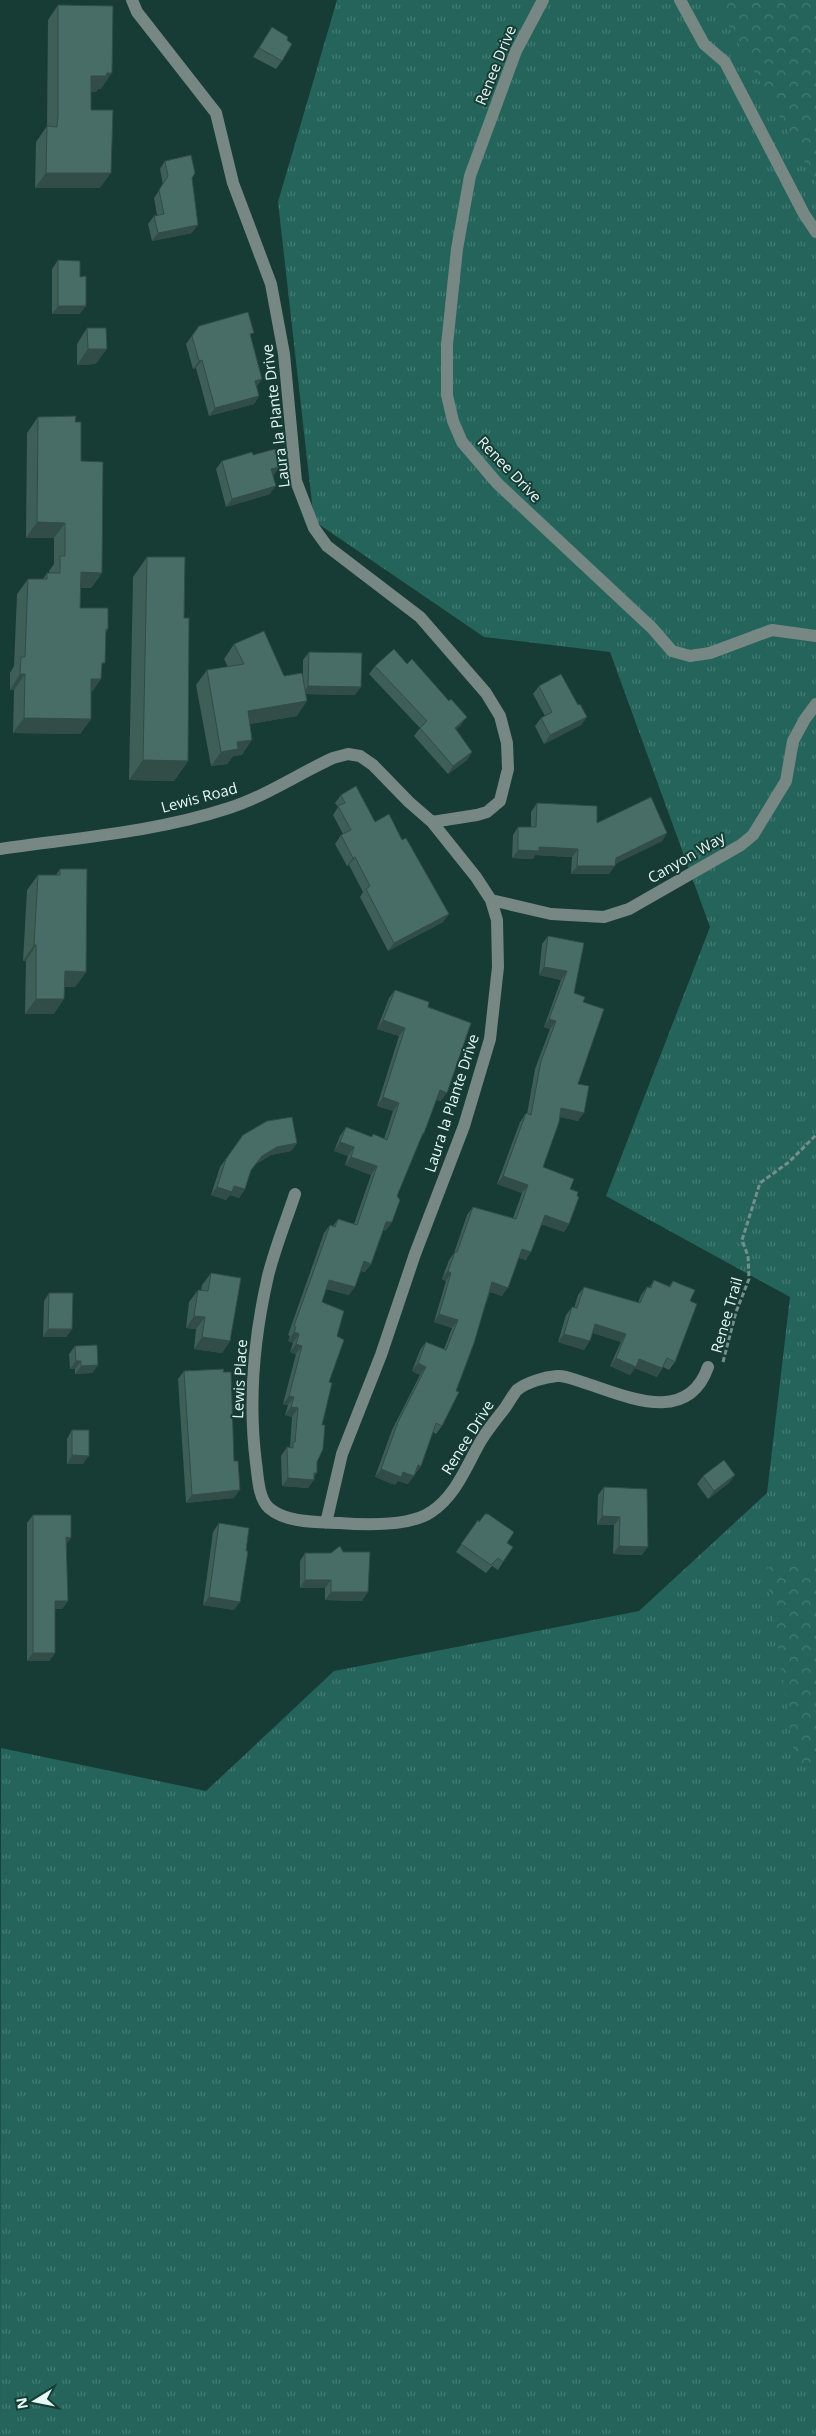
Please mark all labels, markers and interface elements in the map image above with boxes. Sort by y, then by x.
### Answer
street label: Renee Drive [470,22,520,108]
street label: Laura la Plante Drive [256,343,294,489]
street label: Renee Drive [474,432,546,506]
street label: Lewis Road [158,777,240,817]
street label: Canyon Way [644,827,729,887]
street label: Laura la Plante Drive [419,1031,483,1175]
street label: Renee Trail [706,1275,746,1355]
street label: Lewis Place [227,1339,251,1419]
street label: Renee Drive [436,1396,498,1478]
north arrow [10,2376,60,2426]
text: N [11,2396,32,2411]

